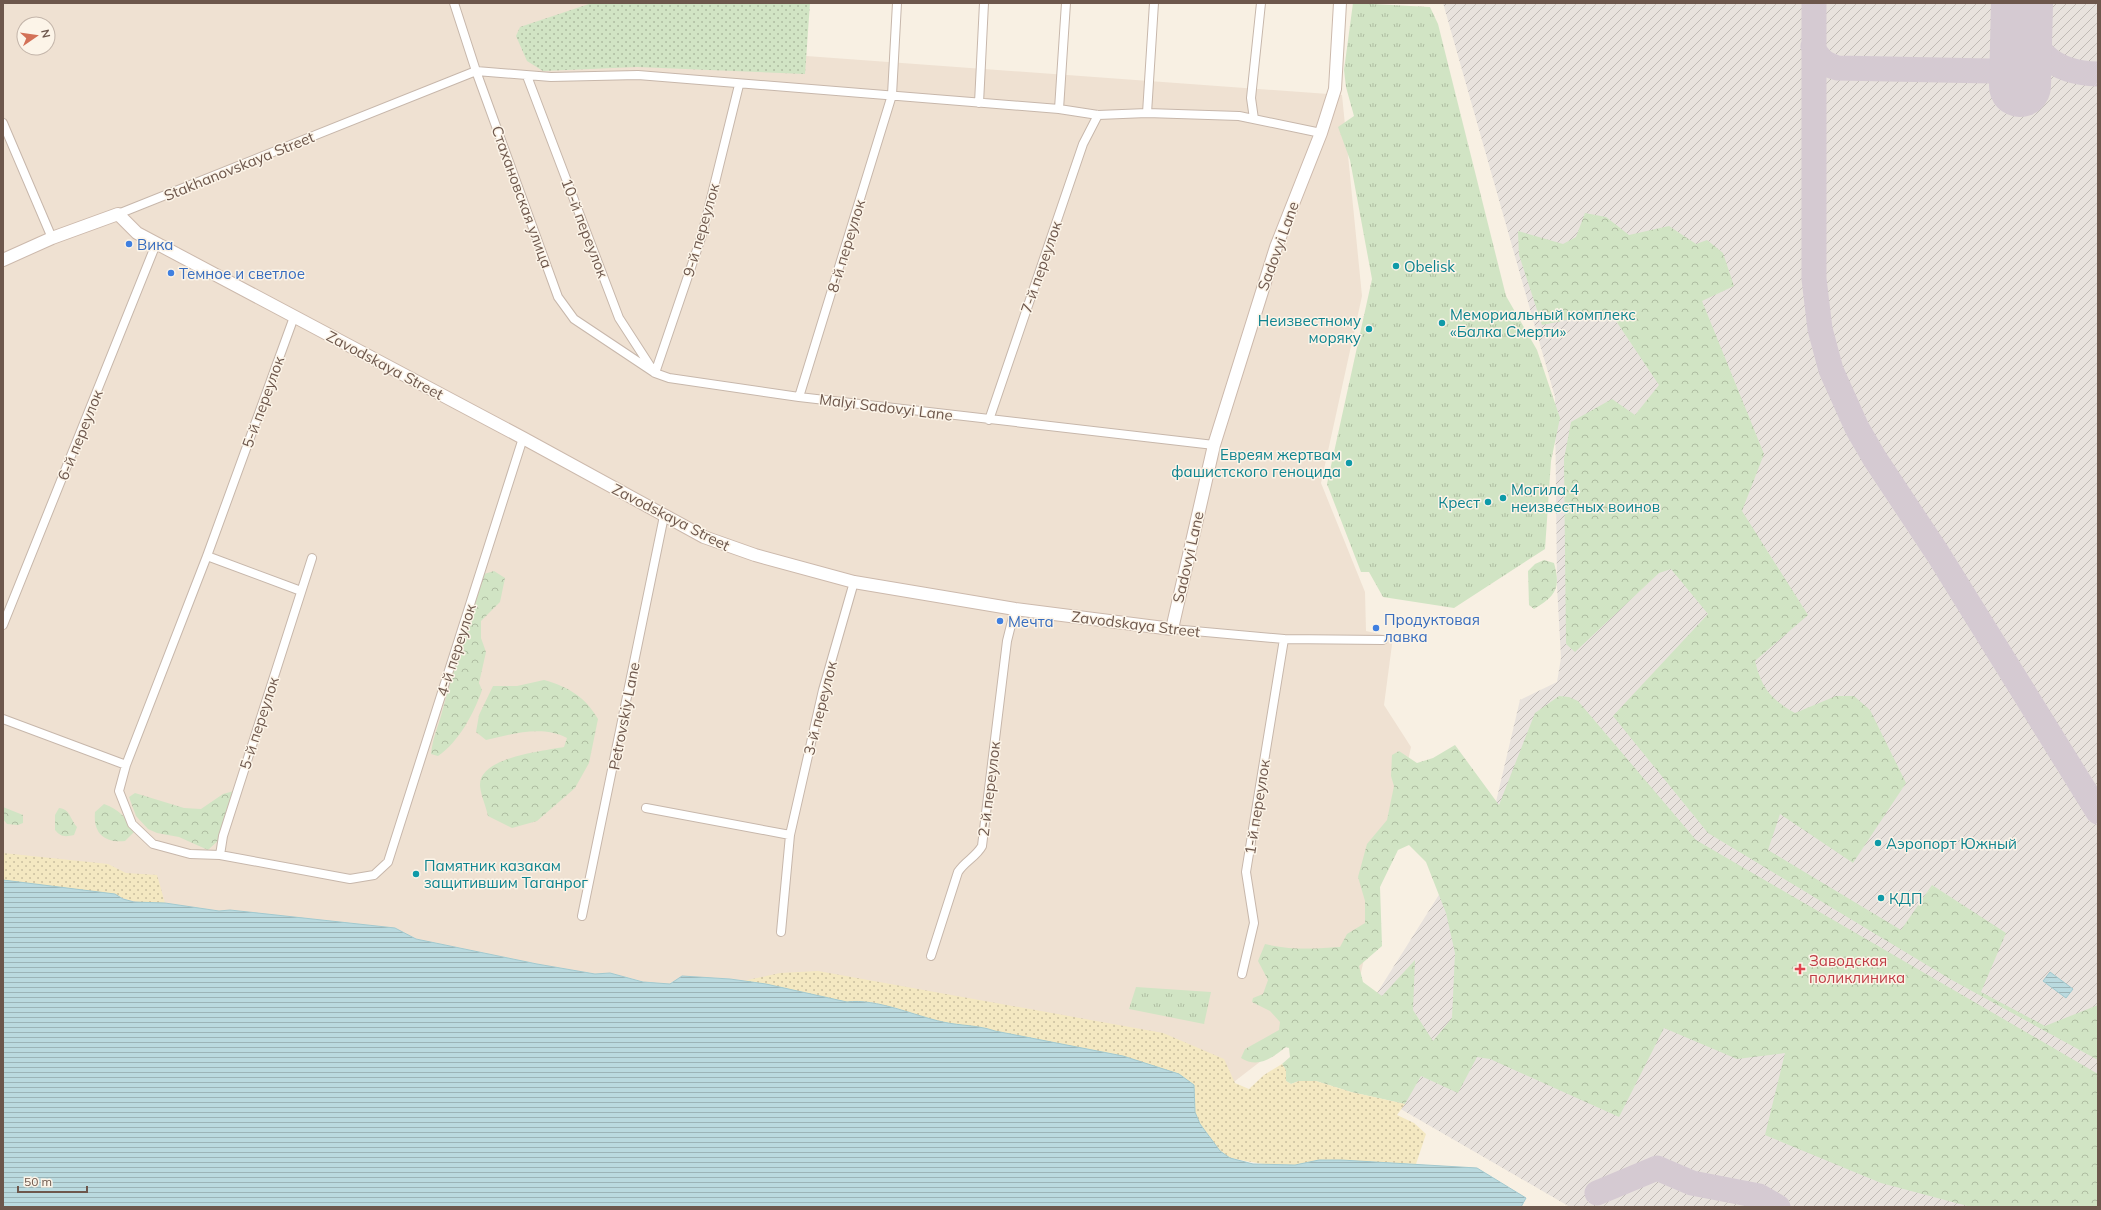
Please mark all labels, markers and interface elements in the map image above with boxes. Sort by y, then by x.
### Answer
north arrow [16,16,56,56]
text: N [38,28,53,39]
street label: Стахановская улица [487,123,557,271]
street label: Stakhanovskaya Street [161,127,317,205]
street label: 10-й переулок [557,176,613,281]
street label: 9-й переулок [679,180,724,279]
street label: 8-й переулок [823,196,869,295]
street label: Sadovyi Lane [1253,199,1303,293]
street label: 7-й переулок [1016,218,1066,316]
place label: Вика [137,235,173,254]
marker: Вика [124,239,134,249]
place label: Obelisk [1404,257,1455,276]
marker: Obelisk [1391,261,1401,271]
place label: Темное и светлое [179,264,305,283]
marker: Темное и светлое [166,268,176,278]
place label: Мемориальный комплекс «Балка Смерти» [1450,305,1636,341]
place label: Неизвестному моряку [1258,311,1361,347]
marker: Мемориальный комплекс «Балка Смерти» [1437,318,1447,328]
marker: Неизвестному моряку [1364,324,1374,334]
street label: Zavodskaya Street [323,326,447,404]
street label: 5-й переулок [238,353,289,450]
street label: 6-й переулок [53,386,107,483]
street label: Malyi Sadovyi Lane [818,389,954,425]
place label: Евреям жертвам фашистского геноцида [1171,445,1341,481]
marker: Евреям жертвам фашистского геноцида [1344,458,1354,468]
street label: Zavodskaya Street [609,479,733,555]
place label: Могила 4 неизвестных воинов [1511,480,1660,516]
place label: Крест [1438,493,1480,512]
marker: Могила 4 неизвестных воинов [1498,493,1508,503]
marker: Крест [1483,497,1493,507]
street label: Sadovyi Lane [1168,509,1208,605]
street label: 4-й переулок [432,600,480,699]
street label: Zavodskaya Street [1071,607,1201,641]
place label: Продуктовая лавка [1384,610,1480,646]
place label: Мечта [1008,612,1054,631]
marker: Мечта [995,616,1005,626]
marker: Продуктовая лавка [1371,623,1381,633]
street label: 3-й переулок [799,658,841,757]
street label: Petrovskiy Lane [604,661,644,771]
street label: 5-й переулок [235,673,283,772]
street label: 2-й переулок [974,739,1004,838]
street label: 1-й переулок [1240,757,1274,856]
place label: Аэропорт Южный [1886,834,2017,853]
marker: Аэропорт Южный [1873,838,1883,848]
place label: Памятник казакам защитившим Таганрог [424,856,588,892]
marker: Памятник казакам защитившим Таганрог [411,869,421,879]
place label: КДП [1889,889,1922,908]
marker: КДП [1876,893,1886,903]
place label: Заводская поликлиника [1809,951,1905,987]
marker: Заводская поликлиника [1794,963,1806,975]
scale bar [18,1168,87,1194]
text: 50 m [24,1174,52,1189]

